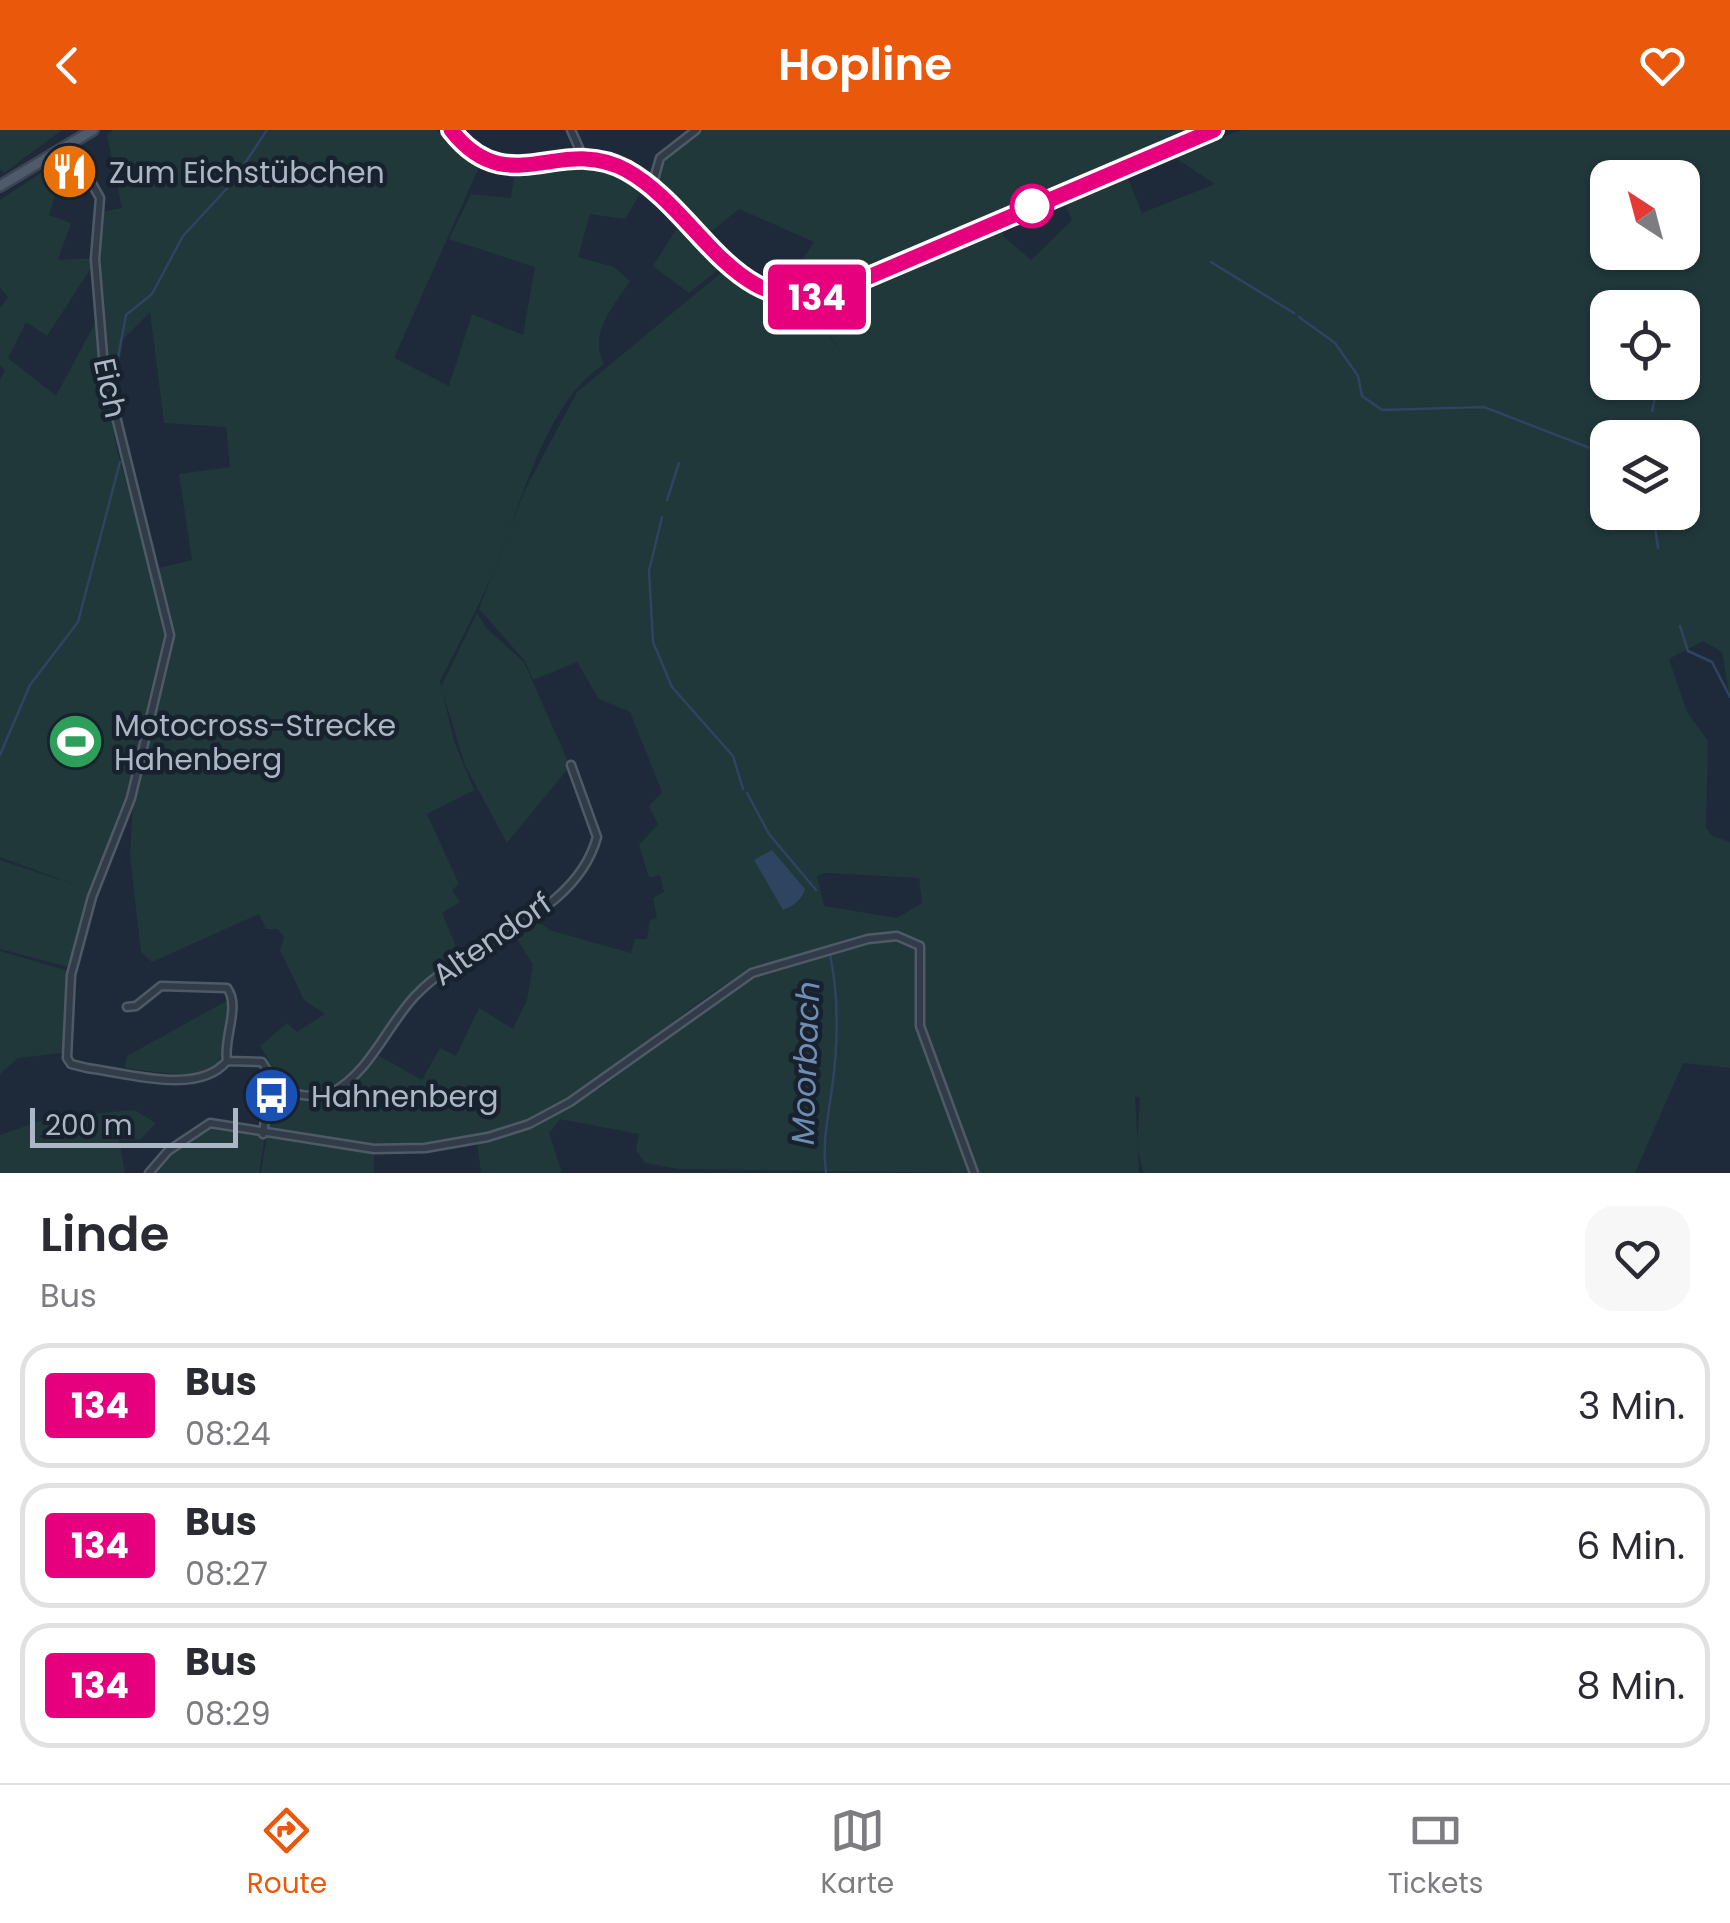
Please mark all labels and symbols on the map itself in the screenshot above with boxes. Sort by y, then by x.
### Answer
restaurant icon: Zum Eichstübchen [40,142,100,202]
place label: Zum Eichstübchen [109,151,385,194]
north arrow [1590,160,1700,270]
unlabelled marker [1011,185,1053,227]
line badge: 134 [760,264,874,330]
street label: Eich [83,354,137,422]
place label: Motocross-Strecke Hahenberg [114,704,396,781]
sports icon: Motocross-Strecke Hahenberg [45,712,105,772]
street label: Altendorf [424,882,560,996]
water label: Moorbach [780,980,830,1146]
bus stop icon: Hahnenberg [242,1066,302,1126]
place label: Hahnenberg [311,1075,499,1118]
scale bar [30,1103,238,1148]

